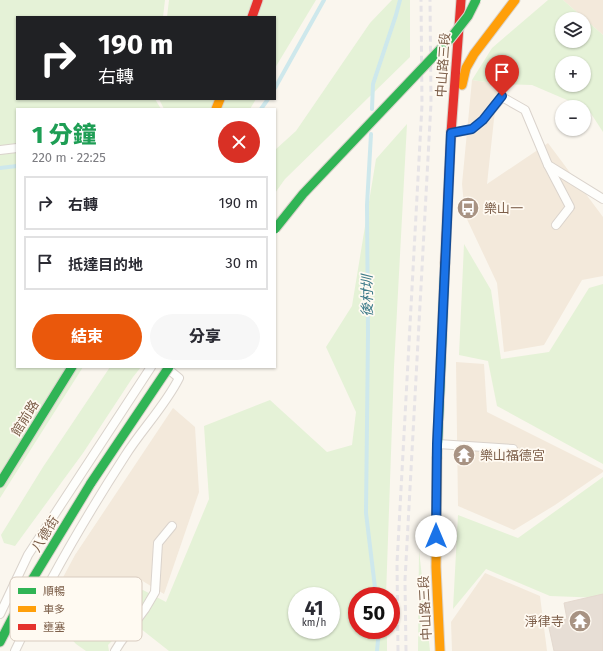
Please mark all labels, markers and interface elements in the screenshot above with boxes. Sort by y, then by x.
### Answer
map controls [555,12,591,136]
button: layers [555,12,591,48]
text: 190 m [98,28,173,61]
icon: right [32,32,84,84]
street label: 中山路三段 [433,32,453,98]
pin [485,55,519,96]
button: + [555,56,591,92]
icon: arrive [491,61,513,83]
text: 右轉 [98,66,134,88]
button: − [555,100,591,136]
text: 1 分鐘 [32,121,97,149]
button: close [218,121,260,163]
text: 220 m · 22:25 [32,150,106,165]
icon: right [34,192,56,214]
text: 190 m [218,194,258,212]
bus stop icon: 樂山一 [455,195,481,221]
text: 右轉 [68,196,98,214]
place label: 樂山一 [484,201,523,216]
icon: arrive [34,252,56,274]
text: 30 m [225,254,258,272]
text: 抵達目的地 [68,256,143,274]
water label: 後村圳 [359,273,376,317]
button: 結束 [32,314,142,360]
button: 分享 [150,314,260,360]
street label: 館前路 [8,397,42,439]
temple icon: 樂山福德宮 [451,442,477,468]
place label: 樂山福德宮 [480,448,545,463]
street label: 八德街 [28,513,62,555]
position arrow [415,515,457,557]
street label: 中山路三段 [416,575,434,641]
legend [10,577,142,641]
text: 順暢 [43,585,65,598]
speed limit sign: 50 [348,587,400,639]
text: 41 [304,596,324,620]
text: 車多 [43,603,65,616]
temple icon: 淨律寺 [567,608,593,634]
place label: 淨律寺 [525,614,564,629]
text: km/h [302,617,326,629]
text: 壅塞 [43,621,65,634]

